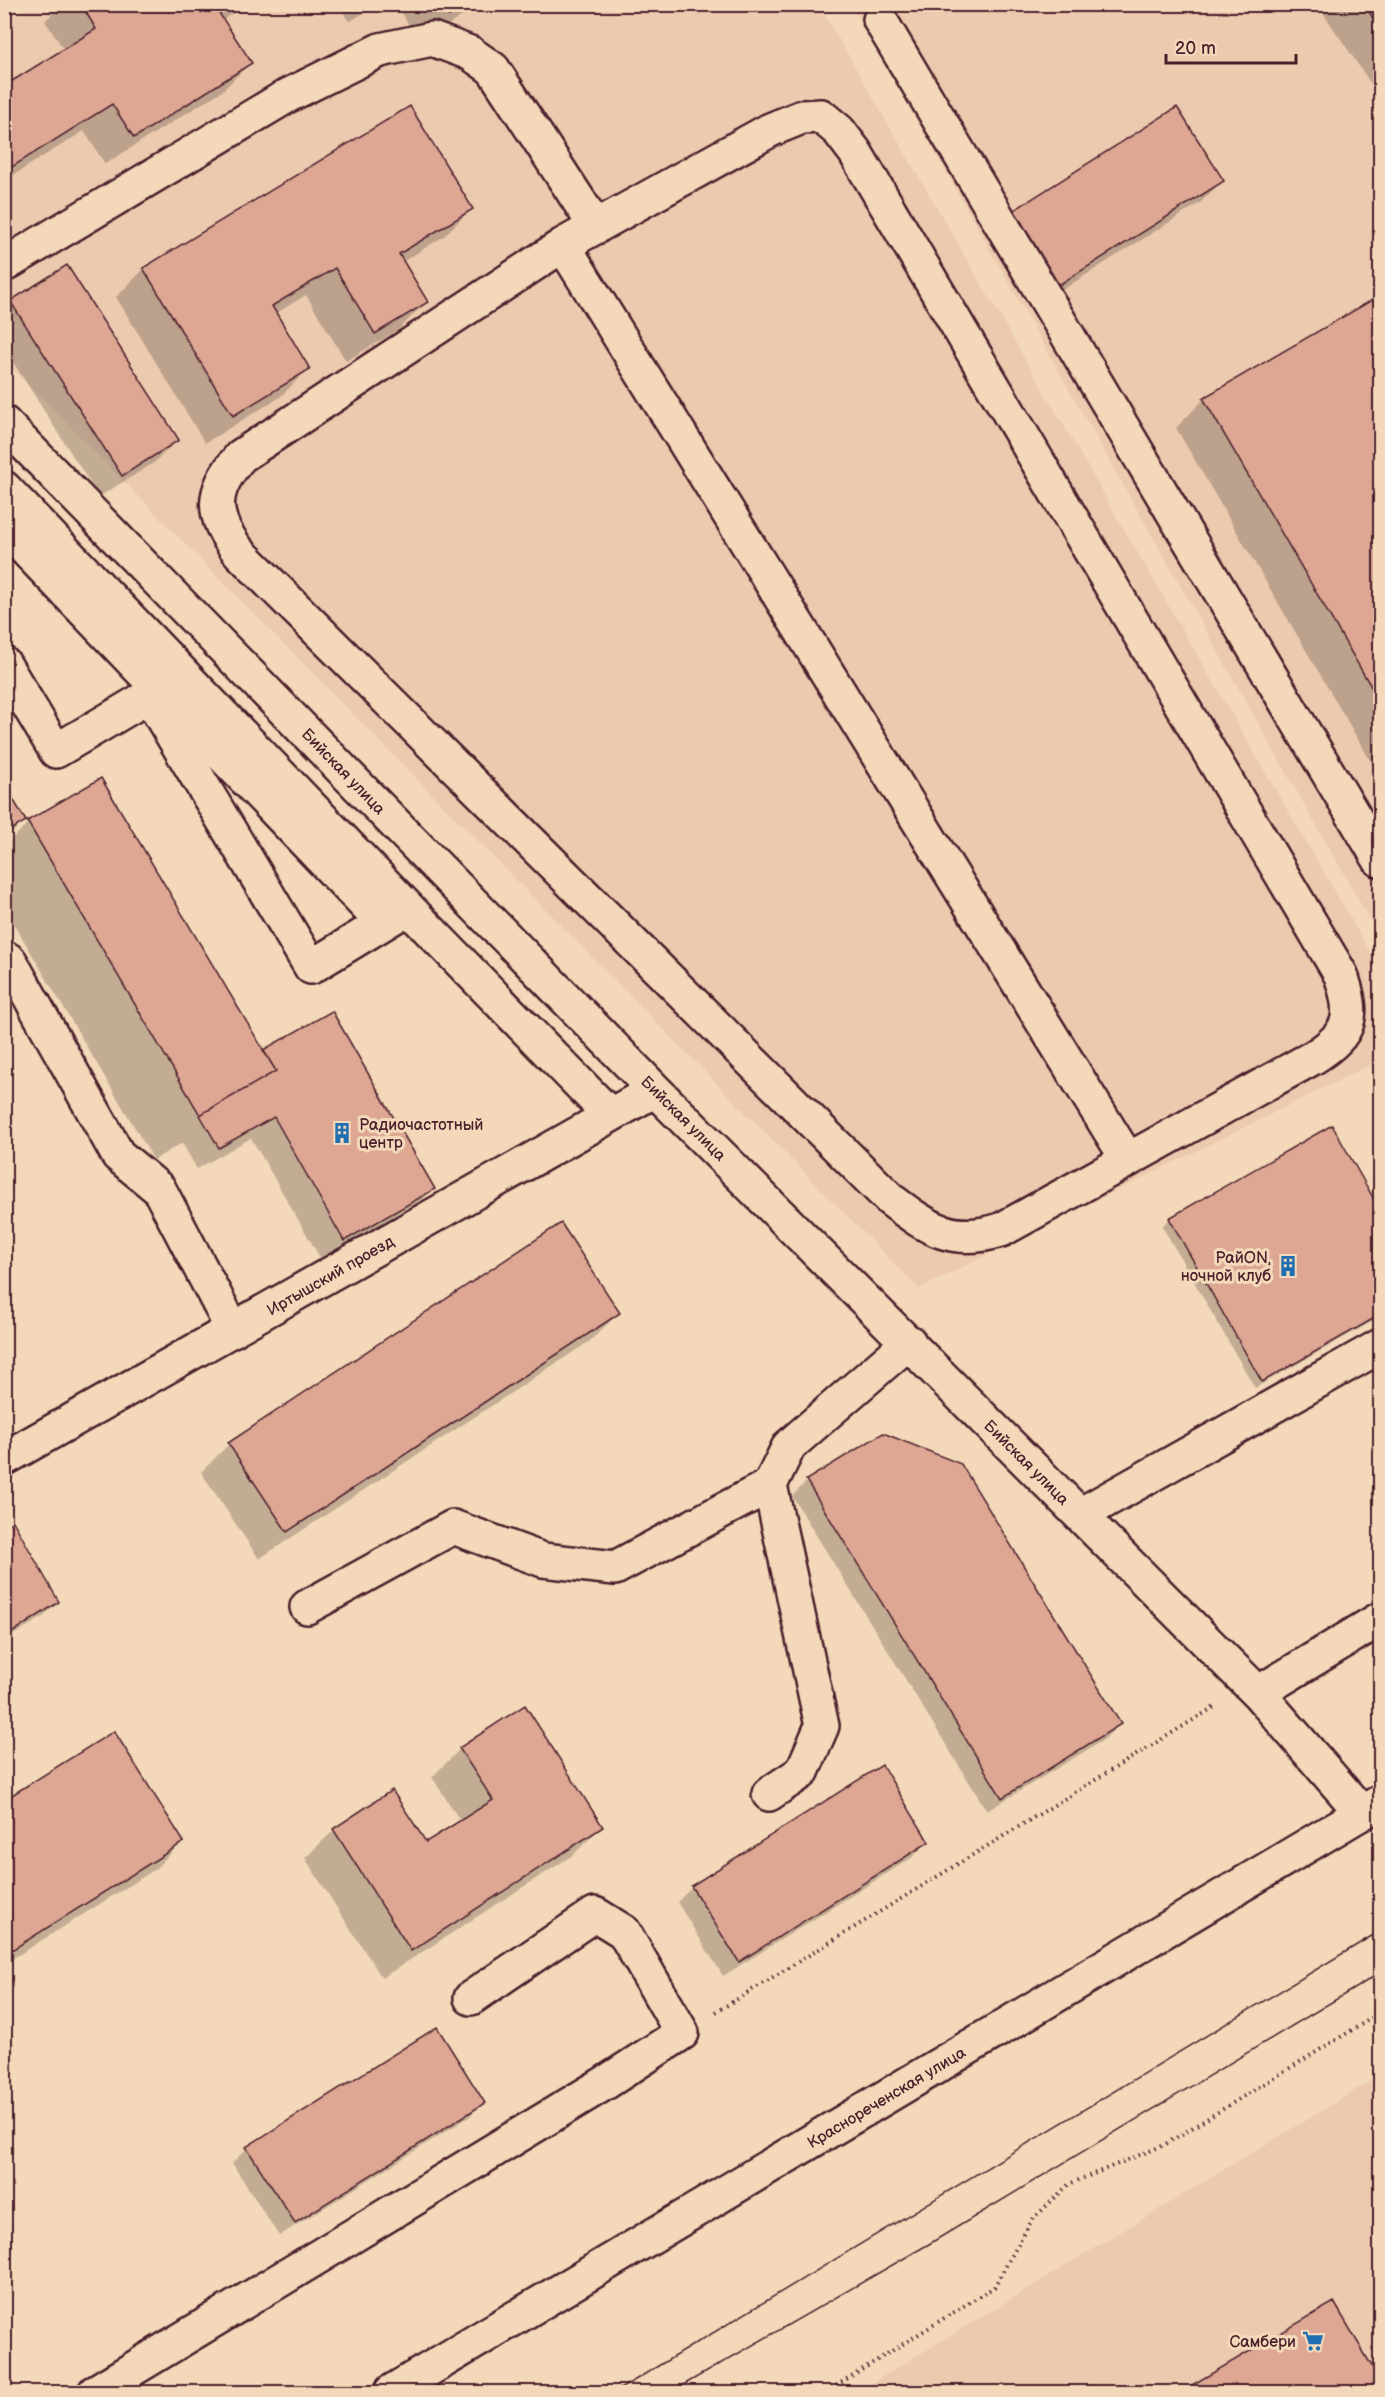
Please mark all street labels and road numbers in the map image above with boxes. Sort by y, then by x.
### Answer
street label: Бийская улица [297,725,389,819]
street label: Бийская улица [637,1073,730,1166]
street label: Иртышский проезд [264,1232,398,1320]
street label: Бийская улица [980,1417,1073,1510]
street label: Краснореченская улица [804,2043,970,2153]

